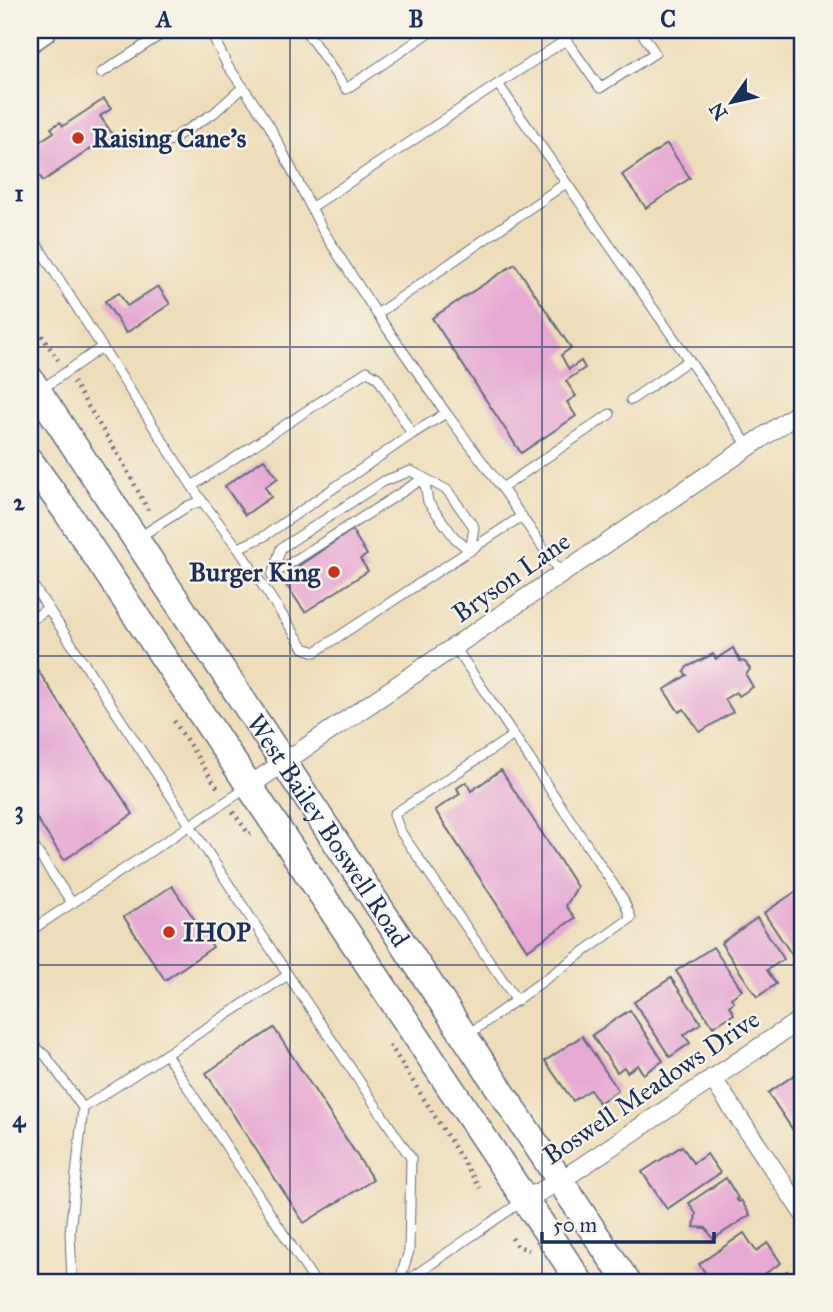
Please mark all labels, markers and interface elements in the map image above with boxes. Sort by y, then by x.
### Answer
text: A [154,5,172,33]
text: B [408,5,424,33]
text: C [660,5,676,33]
north arrow [696,66,766,136]
text: N [704,98,732,124]
place label: Raising Cane's [92,122,247,155]
marker: Raising Cane's [70,130,86,146]
text: 1 [14,179,24,207]
text: 2 [13,488,25,516]
street label: Bryson Lane [446,525,576,629]
place label: Burger King [189,556,321,589]
marker: Burger King [326,564,342,580]
street label: West Bailey Boswell Road [240,708,417,953]
text: 3 [14,796,24,825]
place label: IHOP [183,916,251,948]
marker: IHOP [161,924,177,940]
street label: Boswell Meadows Drive [537,1003,765,1171]
text: 4 [13,1105,27,1133]
scale bar [542,1200,714,1244]
text: 50 m [553,1212,598,1238]

